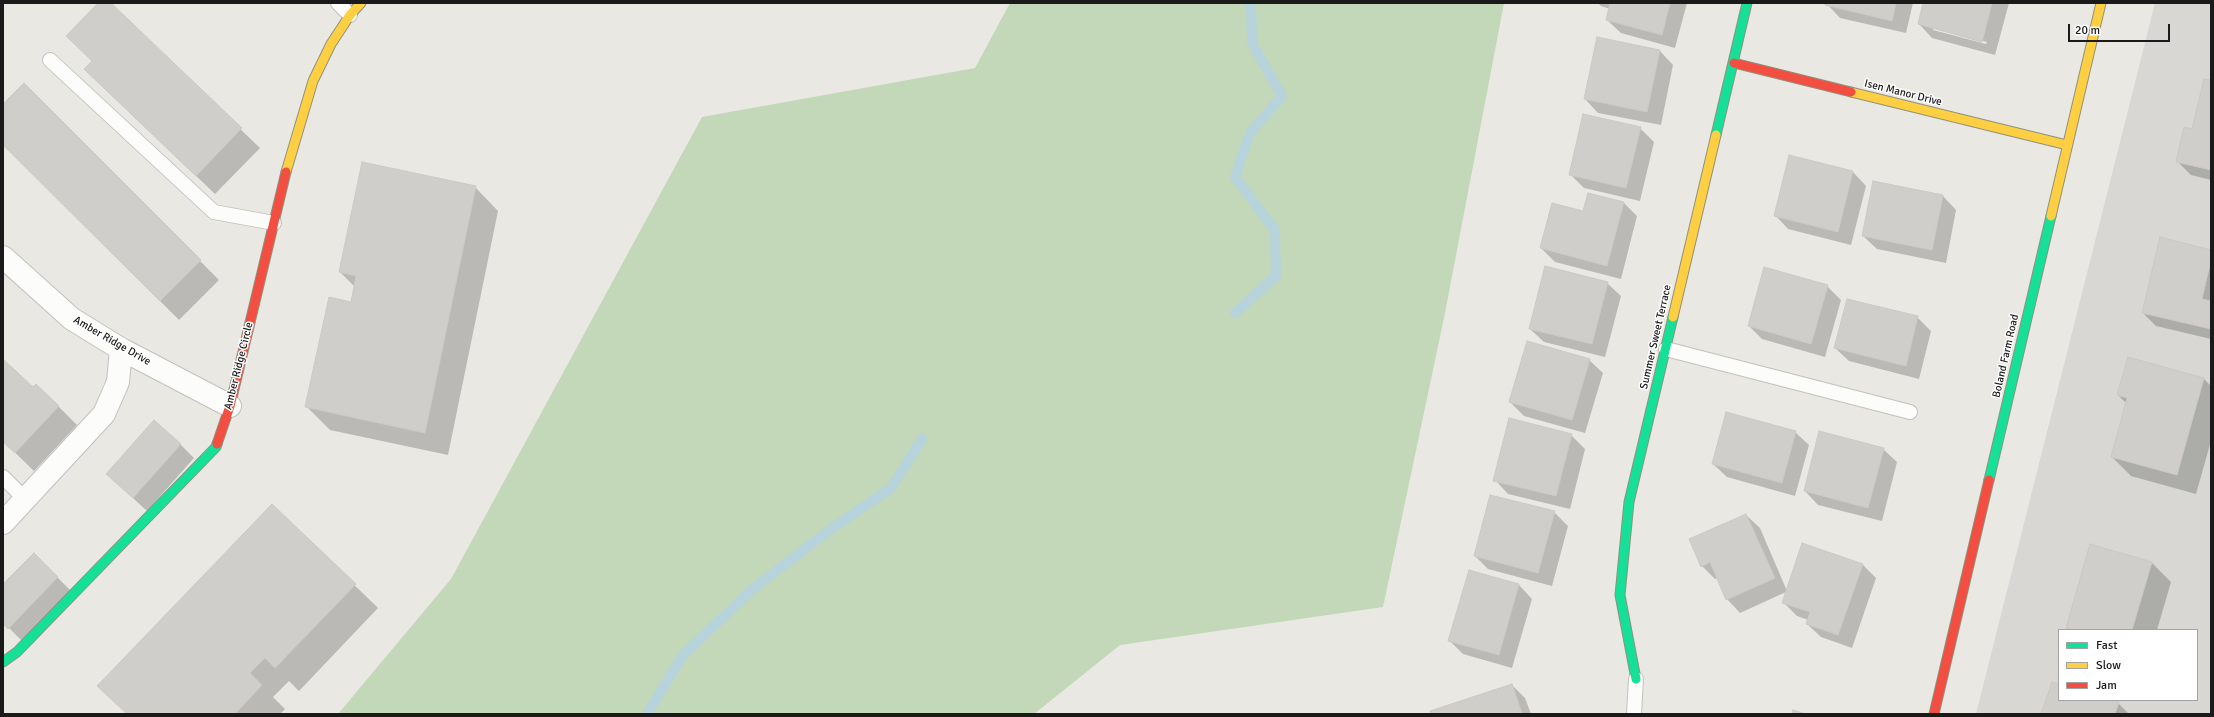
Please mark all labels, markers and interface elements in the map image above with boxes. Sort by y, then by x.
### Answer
scale bar [2070,16,2172,42]
text: 20 m [2075,23,2100,38]
street label: Isen Manor Drive [1863,77,1943,109]
street label: Summer Sweet Terrace [1638,283,1674,391]
street label: Boland Farm Road [1990,313,2022,399]
street label: Amber Ridge Drive [71,314,153,368]
street label: Amber Ridge Circle [222,321,256,411]
legend [2058,629,2198,701]
text: Fast [2096,638,2117,653]
text: Slow [2096,658,2121,673]
text: Jam [2096,678,2117,693]

